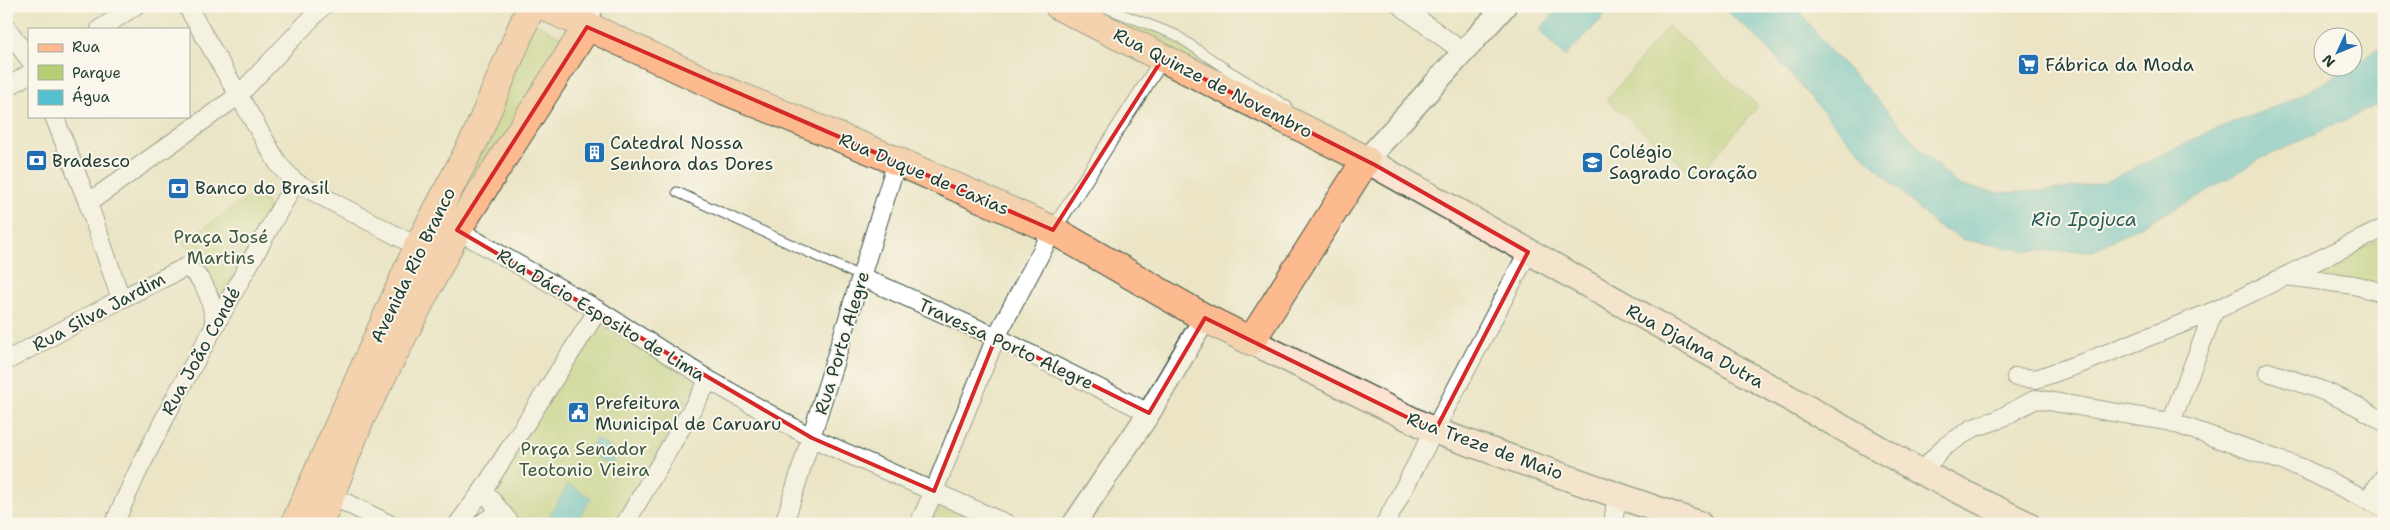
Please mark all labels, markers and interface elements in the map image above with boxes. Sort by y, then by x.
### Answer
street label: Rua Quinze de Novembro [1109,22,1317,144]
legend [28,28,190,118]
north arrow [2312,28,2362,78]
text: Rua [72,37,101,57]
text: N [2318,51,2339,71]
supermarket icon: Fábrica da Moda [2017,53,2041,77]
place label: Fábrica da Moda [2045,53,2194,77]
text: Parque [72,63,121,83]
text: Água [72,86,111,107]
street label: Rua Duque de Caxias [835,127,1013,221]
place label: Catedral Nossa Senhora das Dores [610,131,773,176]
place label: Colégio Sagrado Coração [1609,140,1758,185]
building icon: Catedral Nossa Senhora das Dores [582,141,606,165]
bank icon: Bradesco [24,149,48,173]
place label: Bradesco [52,149,130,173]
school or university icon: Colégio Sagrado Coração [1581,150,1605,174]
bank icon: Banco do Brasil [167,176,191,200]
place label: Banco do Brasil [195,176,330,200]
street label: Avenida Rio Branco [365,183,461,347]
water label: Rio Ipojuca [2031,207,2137,232]
park label: Praça José Martins [174,225,268,270]
street label: Rua Dácio Esposito de Lima [492,243,710,387]
street label: Rua Silva Jardim [28,267,170,357]
street label: Rua Porto Alegre [809,268,875,418]
street label: Rua João Condé [156,283,246,419]
street label: Travessa Porto Alegre [915,293,1097,395]
street label: Rua Djalma Dutra [1622,298,1768,394]
place label: Prefeitura Municipal de Caruaru [595,391,781,436]
public building icon: Prefeitura Municipal de Caruaru [567,401,591,425]
street label: Rua Treze de Maio [1404,407,1566,485]
park label: Praça Senador Teotonio Vieira [519,437,649,482]

